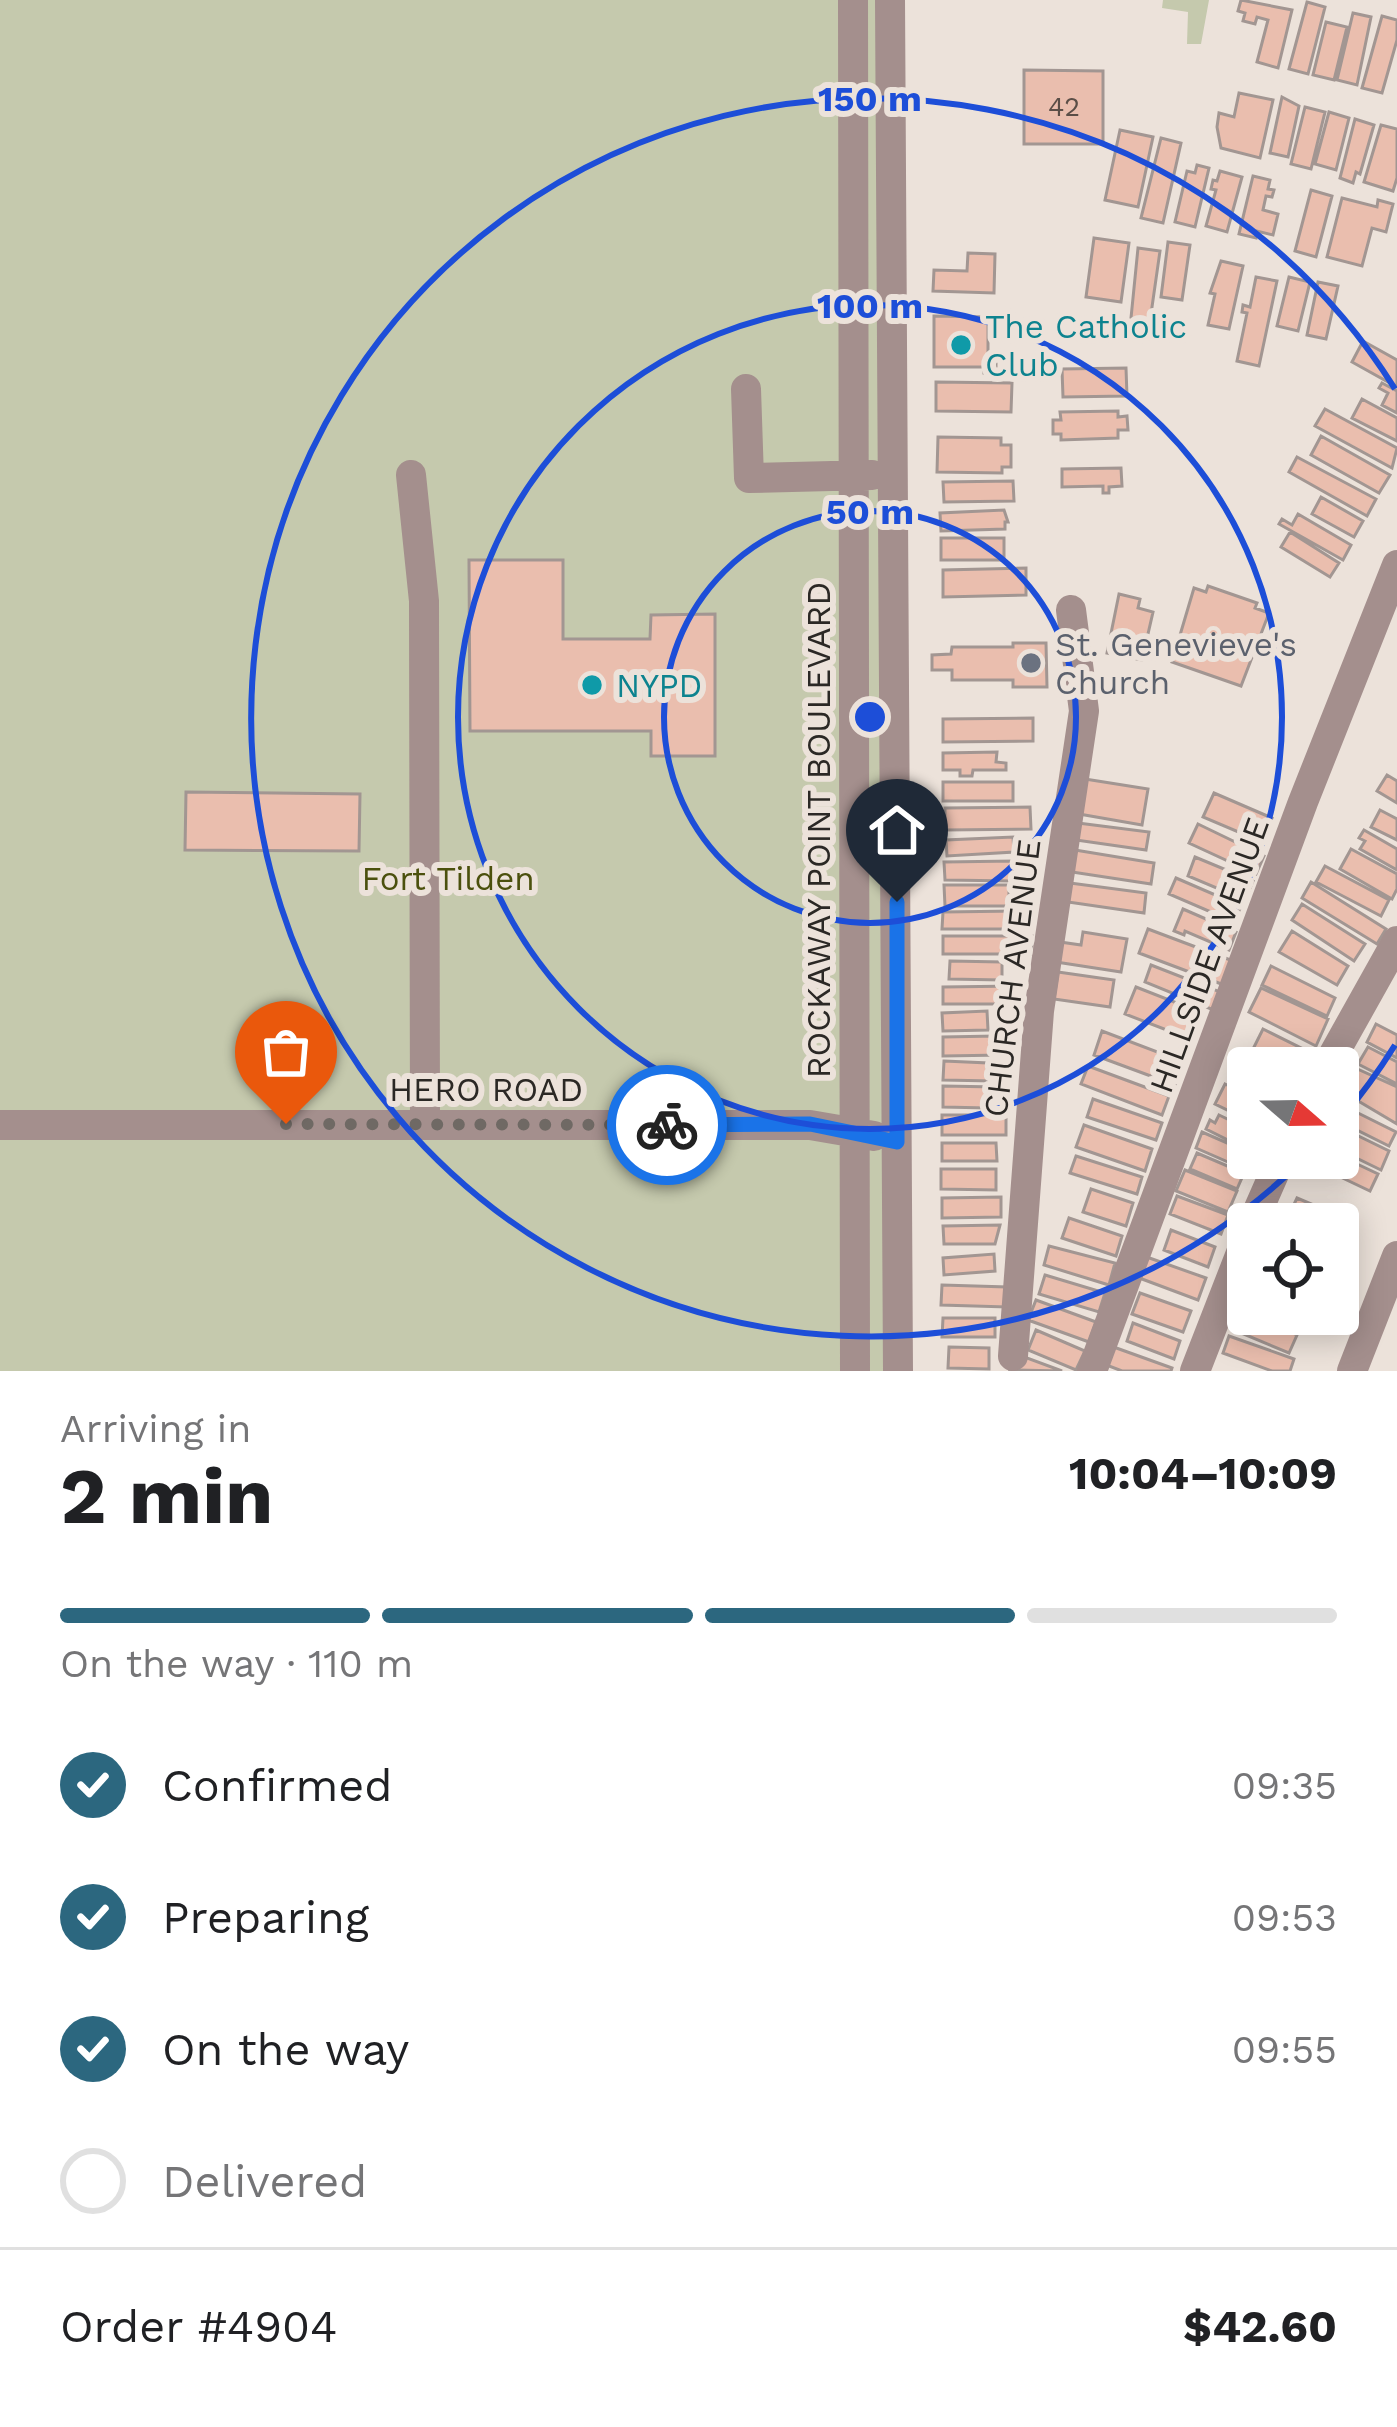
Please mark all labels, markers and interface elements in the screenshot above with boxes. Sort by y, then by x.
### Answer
text: 150 m [818,78,922,120]
house number: 42 [1048,91,1080,123]
text: 100 m [817,285,923,327]
place label: The Catholic Club [985,307,1187,384]
marker: The Catholic Club [948,332,974,358]
text: 50 m [826,491,914,533]
street label: ROCKAWAY POINT BOULEVARD [799,582,838,1078]
place label: St. Genevieve's Church [1055,625,1297,702]
marker: St. Genevieve's Church [1018,650,1044,676]
place label: NYPD [616,666,702,705]
marker: NYPD [579,672,605,698]
centre of rings [849,696,891,738]
pin [846,779,948,902]
icon: home [864,797,930,863]
street label: HILLSIDE AVENUE [1141,812,1277,1098]
street label: CHURCH AVENUE [976,837,1048,1119]
park label: Fort Tilden [361,859,535,898]
pin [235,1001,337,1124]
icon: bag [253,1019,319,1085]
north arrow [1227,1047,1359,1179]
map controls [1227,1047,1359,1335]
courier [607,1065,727,1185]
street label: HERO ROAD [389,1070,583,1109]
icon: bike [634,1092,700,1158]
button: locate [1227,1203,1359,1335]
text: Arriving in [60,1406,251,1451]
text: 10:04–10:09 [1069,1447,1337,1500]
text: 2 min [60,1450,273,1542]
text: On the way · 110 m [60,1641,413,1686]
icon: check [60,1752,126,1818]
text: Confirmed [162,1759,393,1812]
text: 09:35 [1232,1763,1337,1808]
icon: check [60,1884,126,1950]
text: Preparing [162,1891,369,1944]
text: 09:53 [1232,1895,1337,1940]
icon: check [60,2016,126,2082]
text: On the way [162,2023,409,2076]
text: 09:55 [1232,2027,1337,2072]
text: Delivered [162,2155,367,2208]
text: Order #4904 [60,2300,337,2353]
text: $42.60 [1183,2300,1337,2353]

